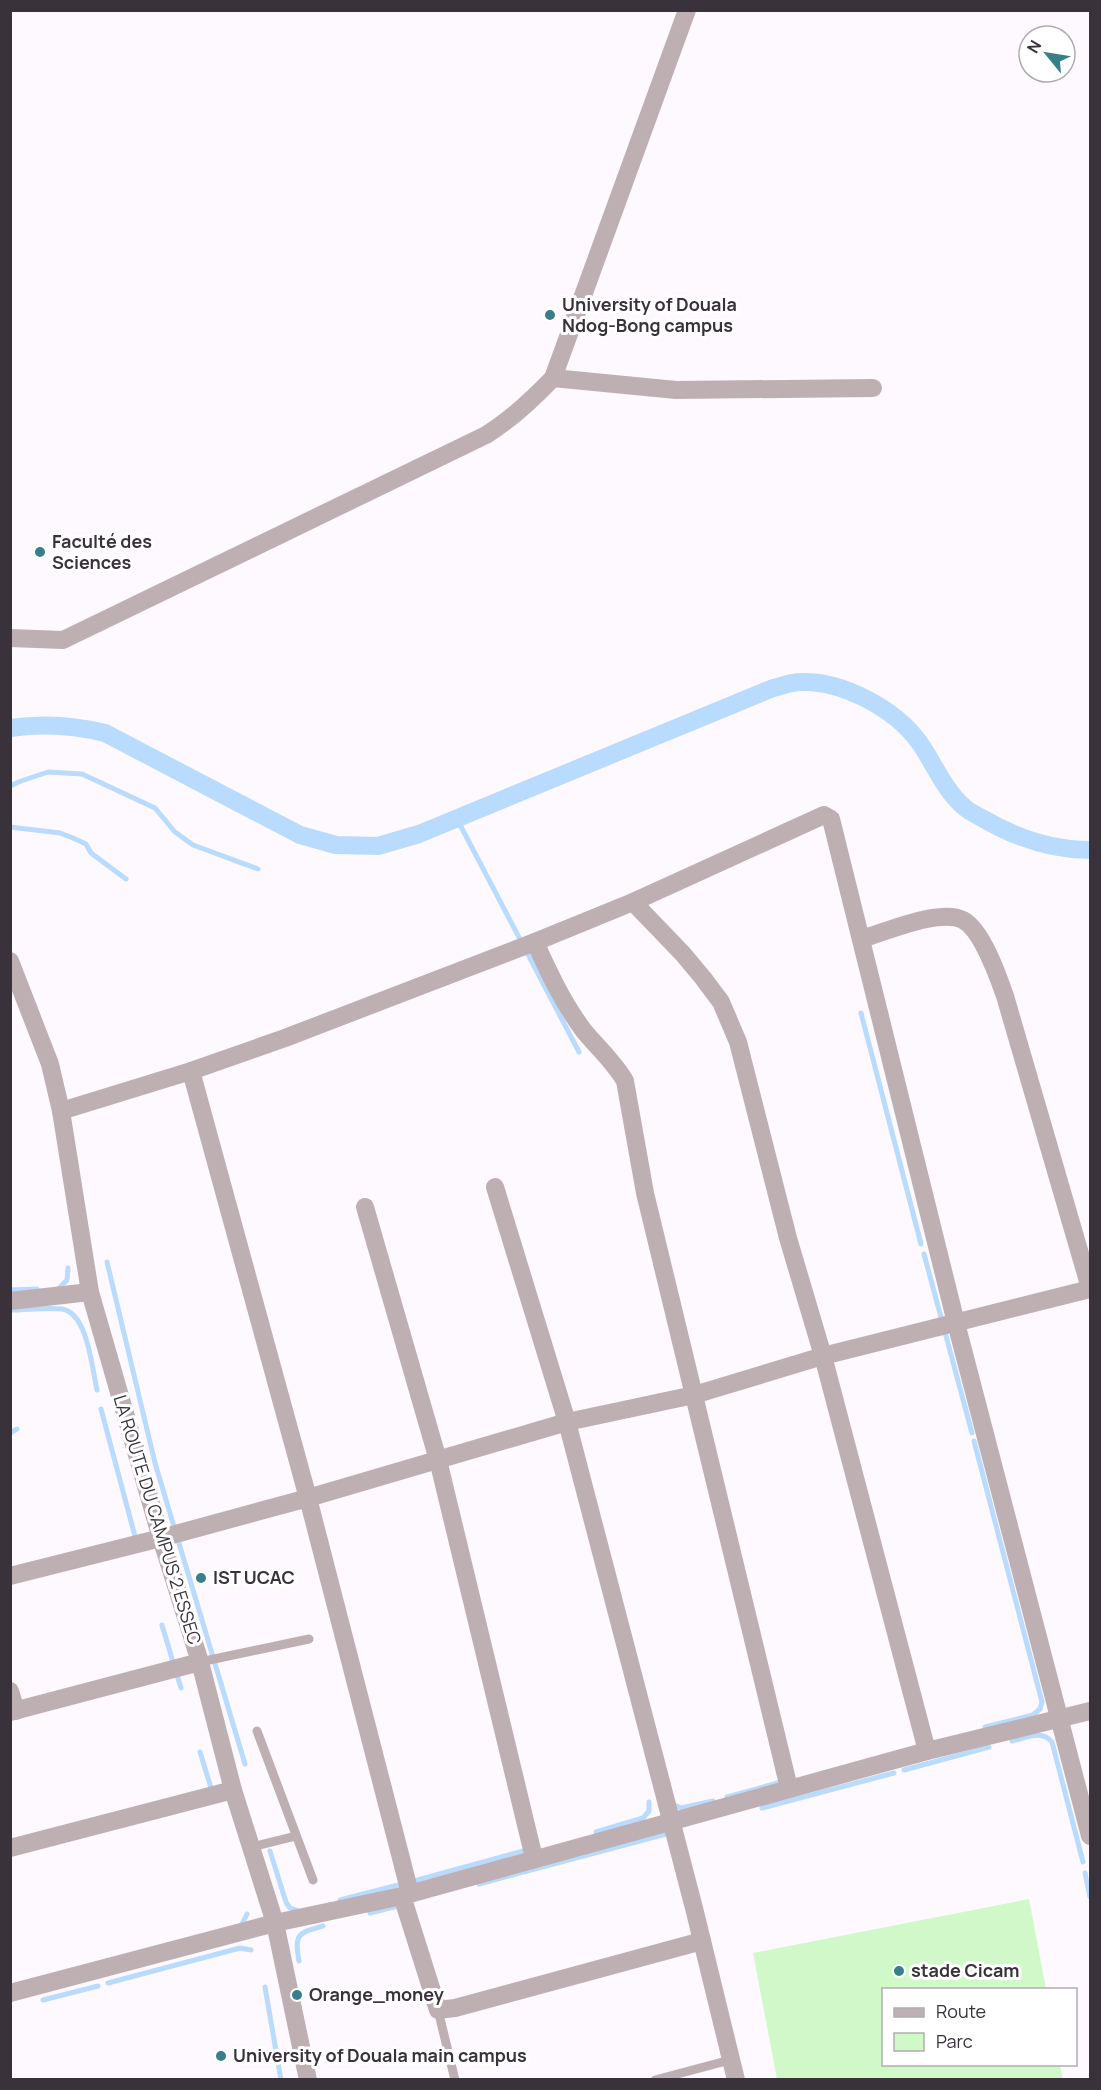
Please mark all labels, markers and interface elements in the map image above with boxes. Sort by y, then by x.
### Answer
north arrow [1017,24,1077,84]
text: N [1022,36,1046,57]
place label: University of Douala Ndog-Bong campus [562,292,737,337]
marker: University of Douala Ndog-Bong campus [543,308,557,322]
place label: Faculté des Sciences [52,529,152,574]
marker: Faculté des Sciences [33,545,47,559]
street label: LA ROUTE DU CAMPUS 2 ESSEC [109,1392,207,1647]
place label: IST UCAC [213,1565,295,1589]
marker: IST UCAC [194,1571,208,1585]
place label: stade Cicam [911,1958,1020,1982]
marker: stade Cicam [892,1964,906,1978]
place label: Orange_money [309,1982,444,2006]
marker: Orange_money [290,1988,304,2002]
legend [882,1988,1077,2066]
text: Route [936,1999,986,2023]
text: Parc [936,2029,973,2053]
place label: University of Douala main campus [233,2043,527,2067]
marker: University of Douala main campus [214,2049,228,2063]

